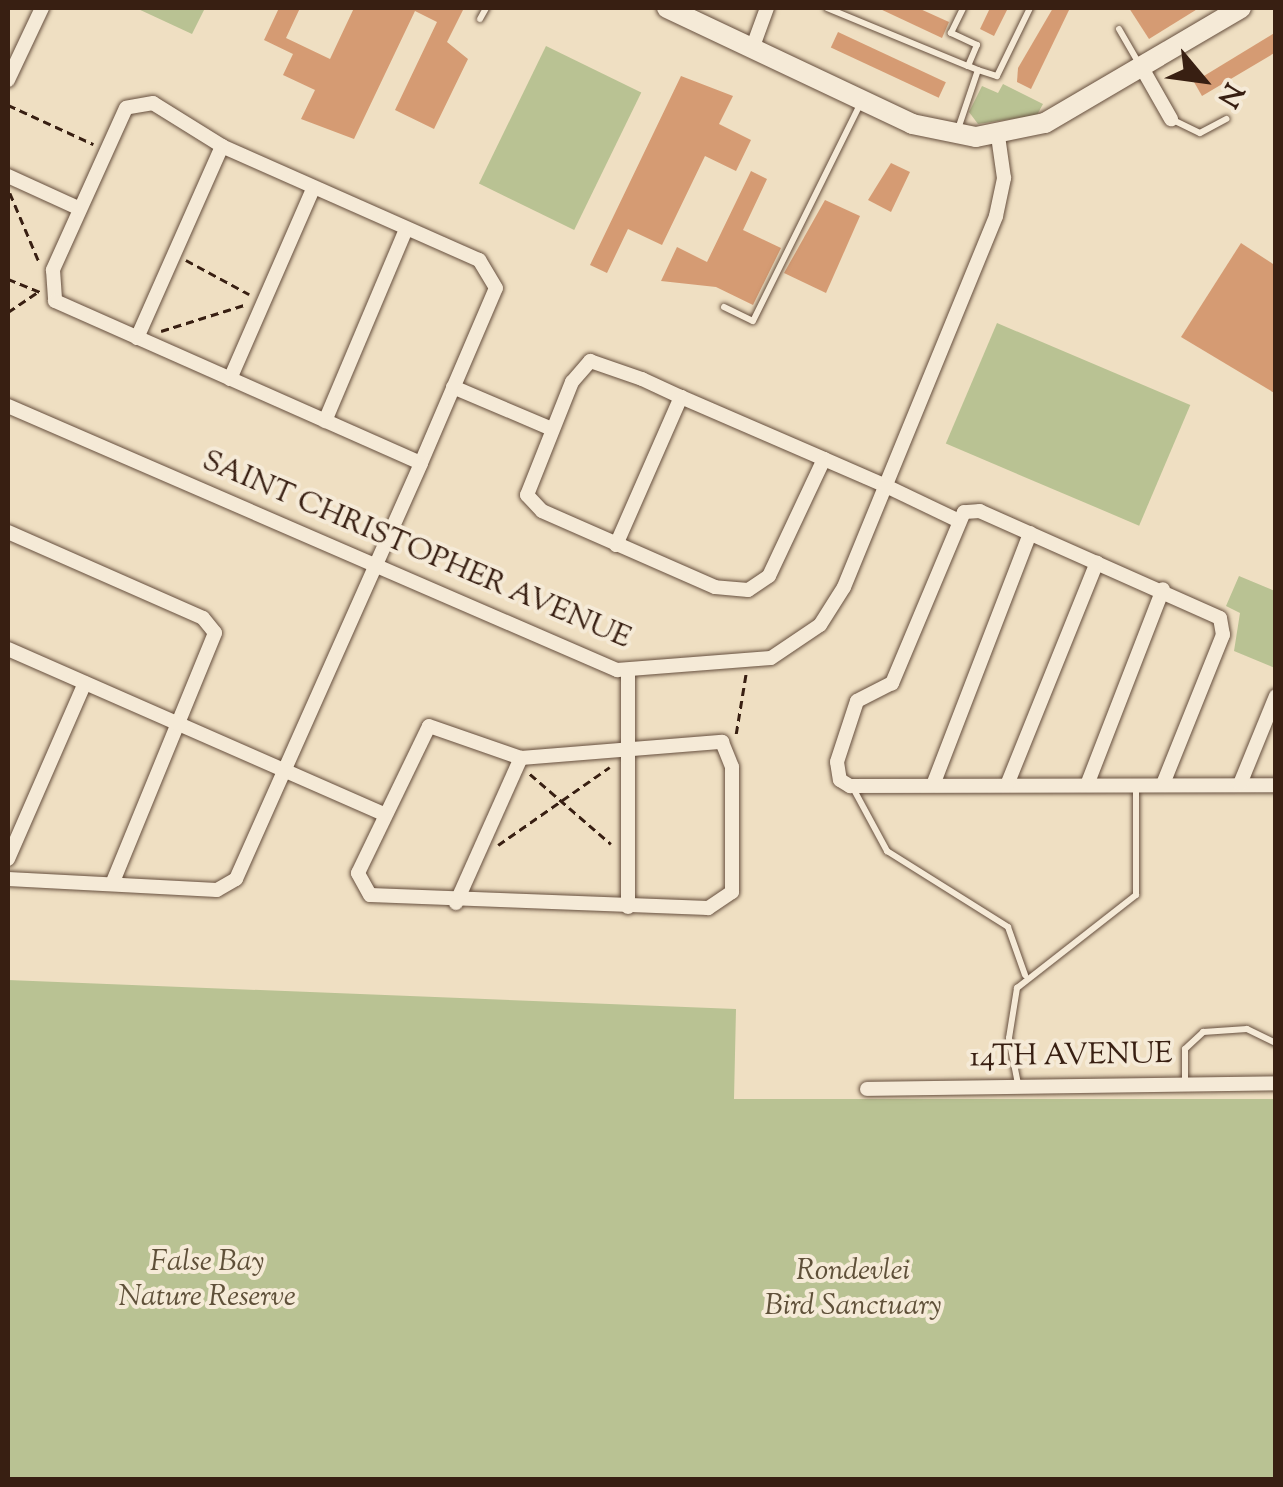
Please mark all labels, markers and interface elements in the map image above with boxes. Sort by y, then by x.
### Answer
north arrow [1153,30,1253,130]
text: N [1206,75,1252,114]
street label: SAINT CHRISTOPHER AVENUE [196,444,636,658]
street label: 14TH AVENUE [969,1037,1173,1077]
park label: False Bay Nature Reserve [118,1245,296,1316]
park label: Rondevlei Bird Sanctuary [765,1254,941,1324]

